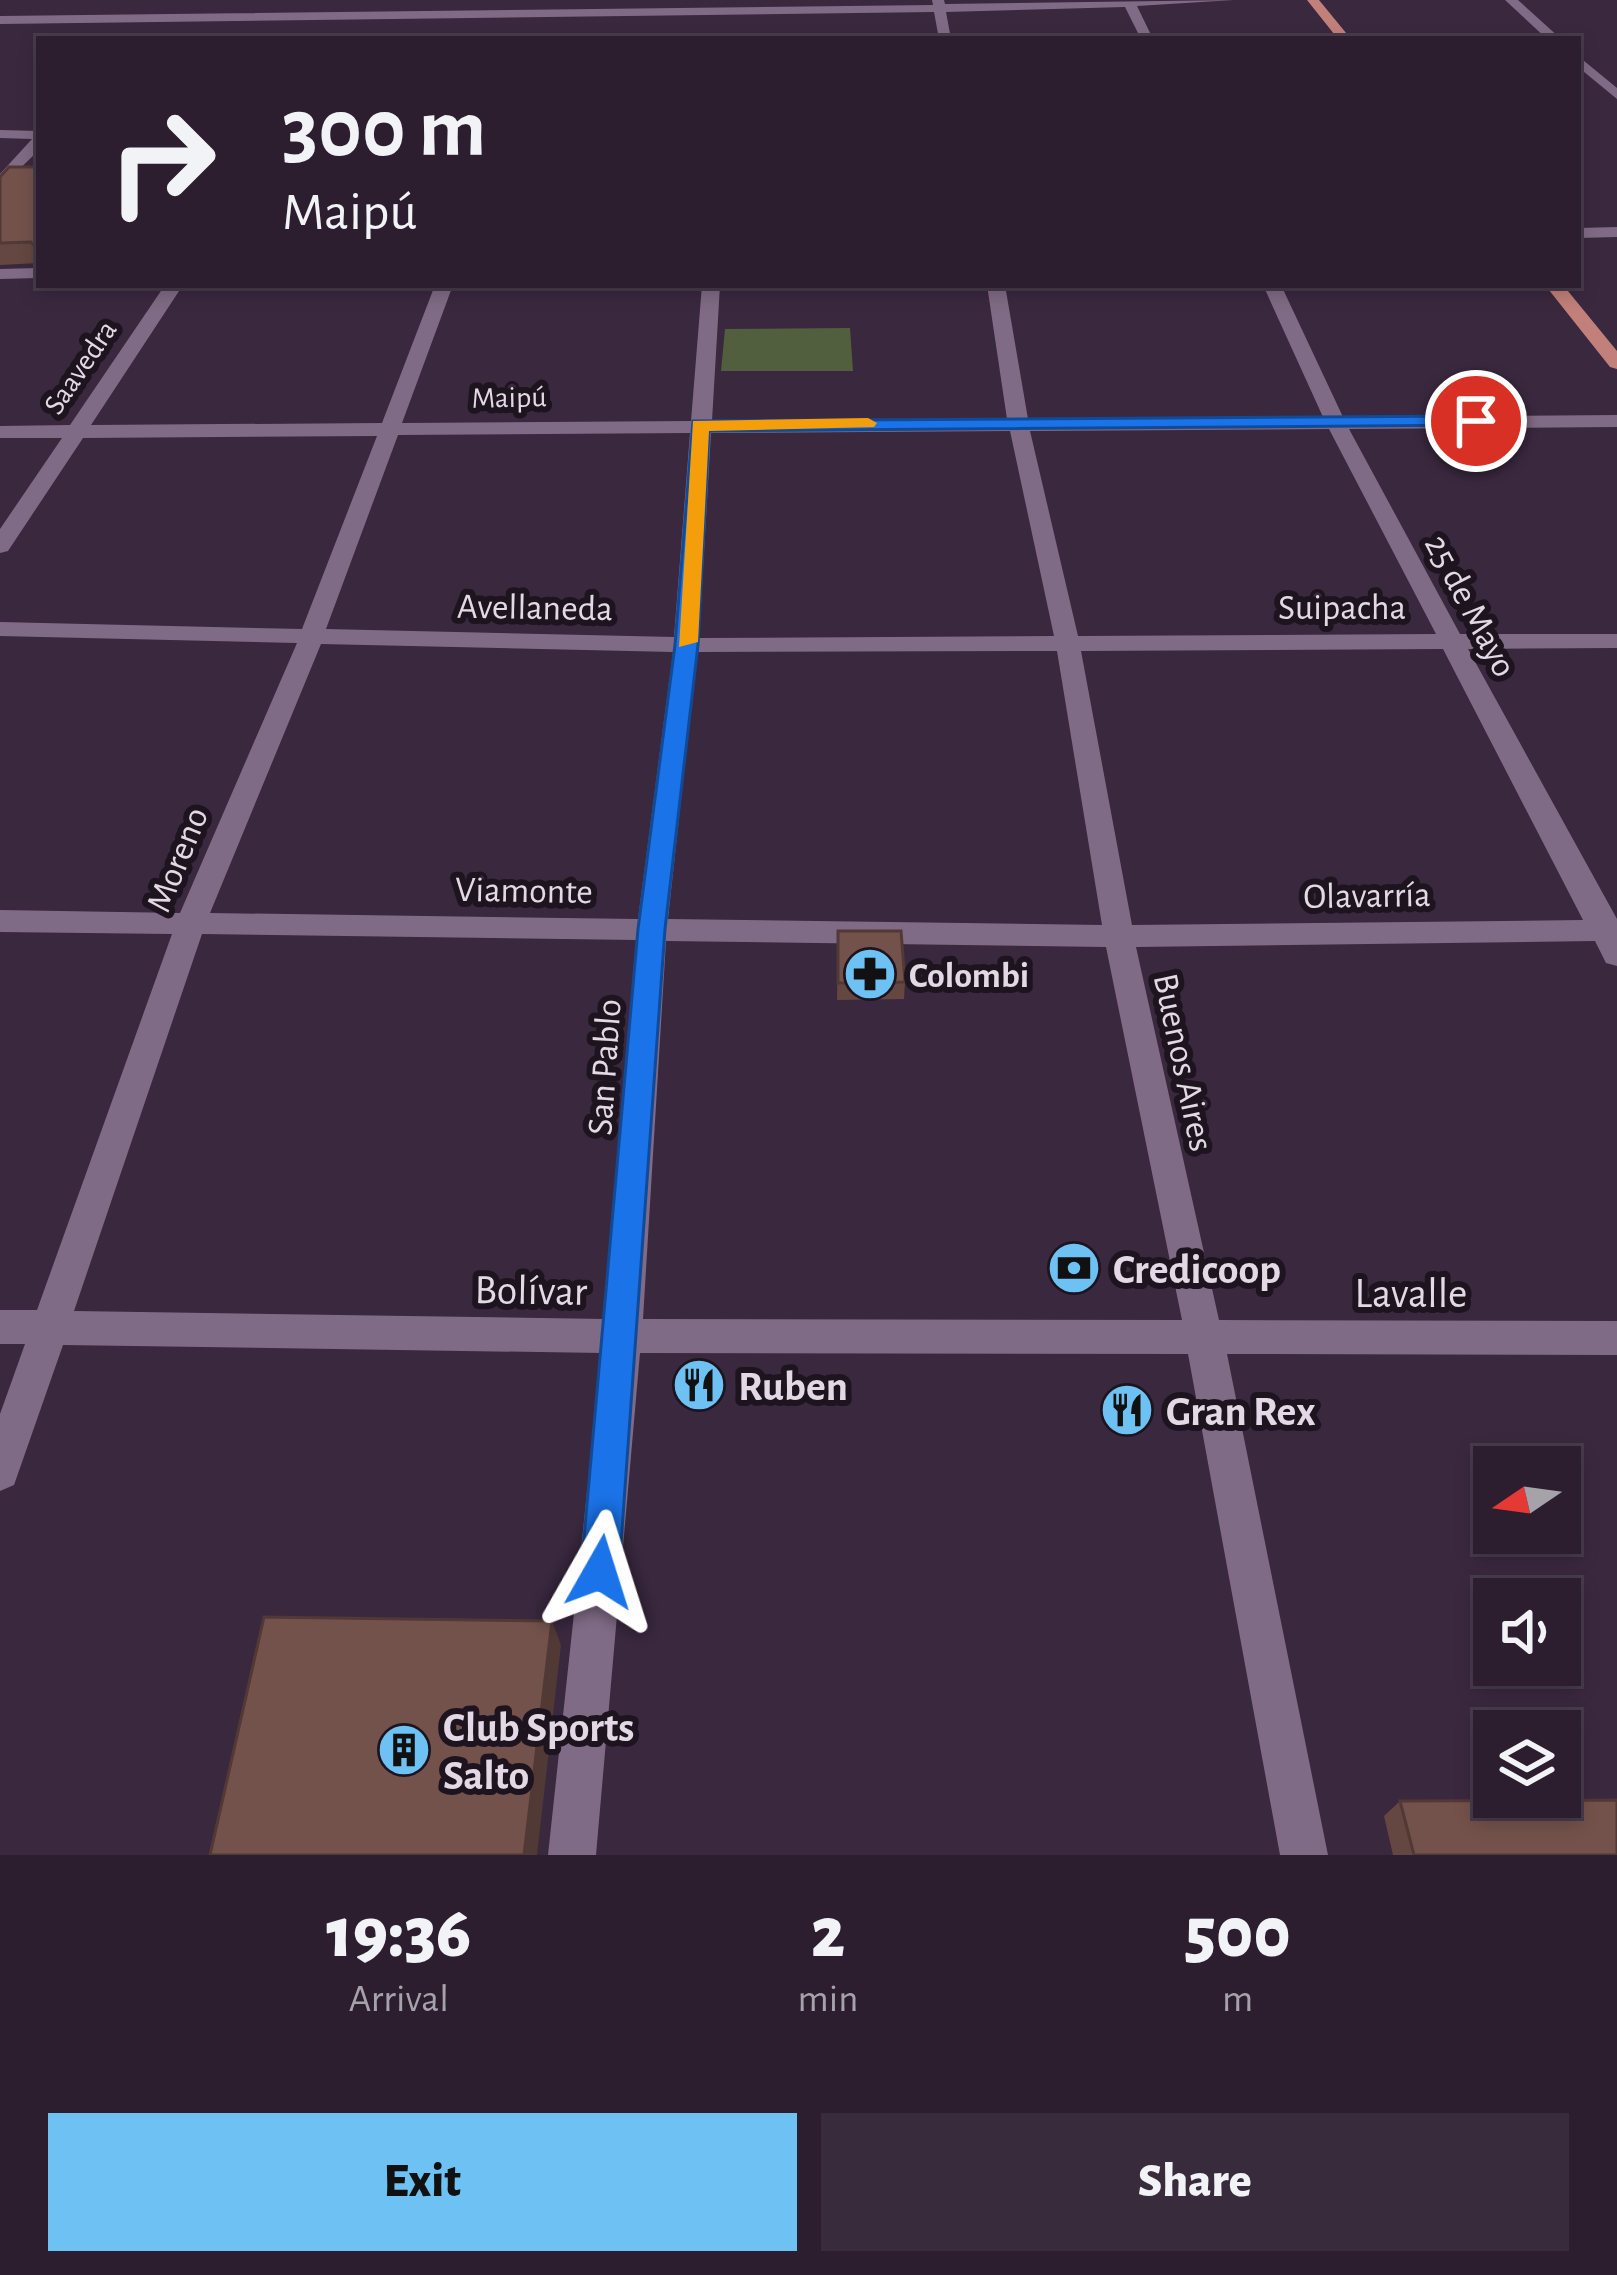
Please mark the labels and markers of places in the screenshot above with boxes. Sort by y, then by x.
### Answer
pin [1425,370,1527,472]
pharmacy icon: Colombi [842,946,898,1002]
place label: Colombi [909,958,1029,994]
bank icon: Credicoop [1046,1240,1102,1296]
place label: Credicoop [1113,1249,1281,1291]
restaurant icon: Ruben [671,1357,727,1413]
place label: Ruben [738,1366,848,1408]
restaurant icon: Gran Rex [1099,1382,1155,1438]
place label: Gran Rex [1166,1391,1316,1433]
place label: Club Sports Salto [443,1707,634,1797]
building icon: Club Sports Salto [376,1722,432,1778]

